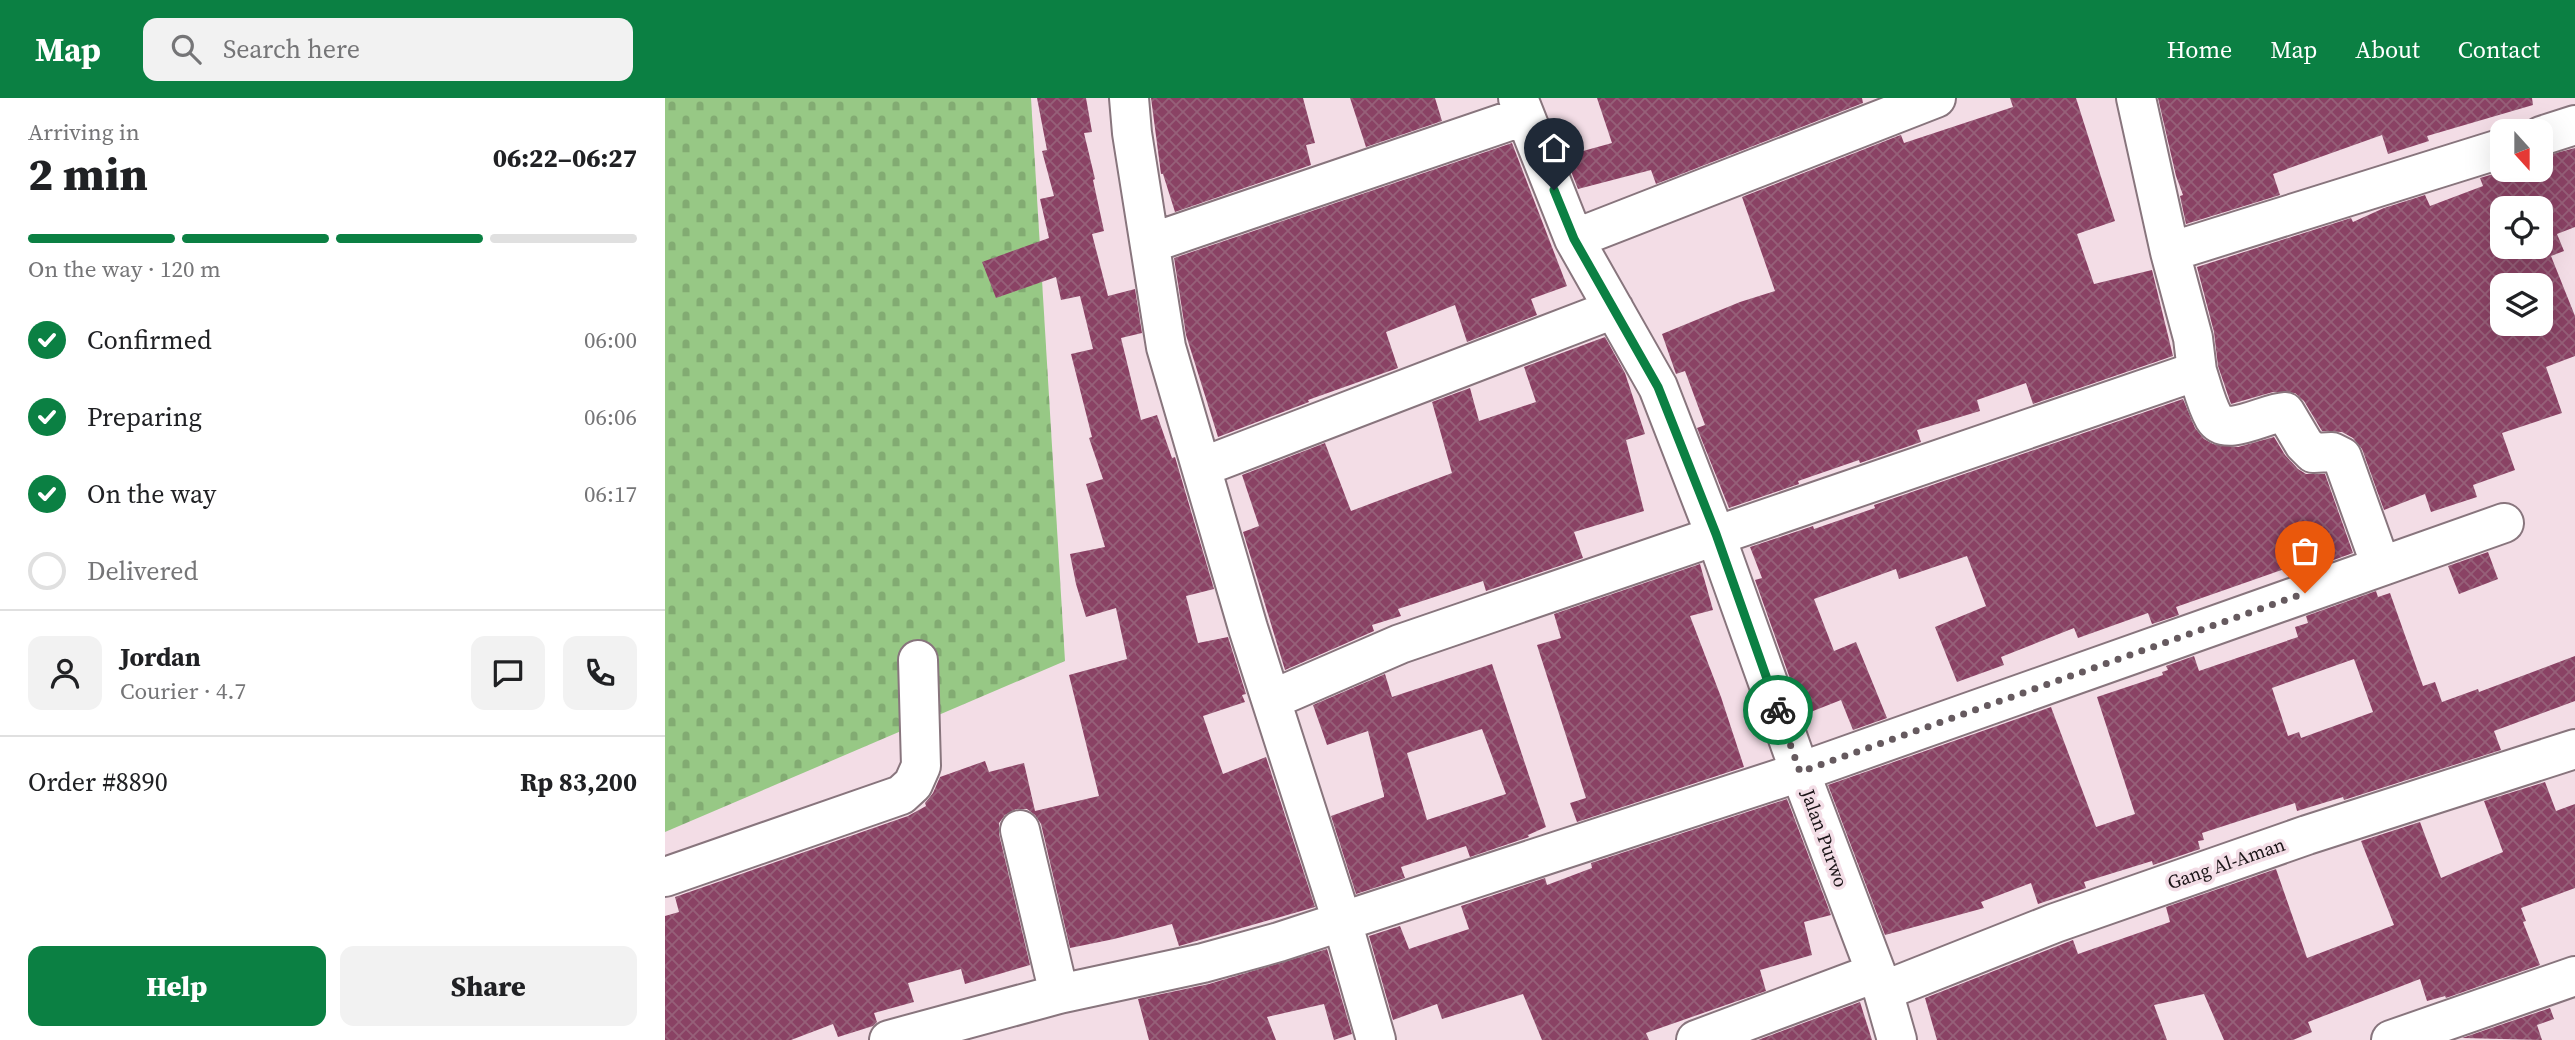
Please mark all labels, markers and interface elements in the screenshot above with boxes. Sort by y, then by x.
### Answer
search box [143,18,633,81]
text: Map [35,27,101,72]
icon: search [167,30,205,68]
text: Search here [223,31,360,67]
text: Home [2167,33,2232,66]
text: Map [2270,33,2317,66]
text: About [2355,33,2420,66]
text: Contact [2458,33,2540,66]
text: Arriving in [28,116,140,148]
pin [1524,118,1584,190]
north arrow [2490,119,2553,182]
map controls [2490,119,2553,336]
icon: home [1535,129,1573,167]
text: 06:22–06:27 [493,140,637,176]
text: 2 min [28,142,148,205]
button: locate [2490,196,2553,259]
text: On the way · 120 m [28,253,221,285]
button: layers [2490,273,2553,336]
icon: check [28,321,66,359]
text: Confirmed [87,322,212,358]
text: 06:00 [584,324,637,356]
icon: check [28,398,66,436]
text: Preparing [87,399,202,435]
text: 06:06 [584,401,637,433]
icon: check [28,475,66,513]
text: On the way [87,476,216,512]
text: 06:17 [584,478,637,510]
pin [2275,521,2335,593]
icon: bag [2286,532,2324,570]
text: Delivered [87,553,198,589]
button: person [28,636,102,710]
button: chat [471,636,545,710]
button: phone [563,636,637,710]
text: Jordan [120,639,201,675]
text: Courier · 4.7 [120,675,246,707]
courier [1743,675,1813,745]
icon: bike [1759,691,1797,729]
text: Order #8890 [28,764,168,800]
text: Rp 83,200 [520,764,637,800]
street label: Jalan Purwo [1795,785,1855,891]
street label: Gang Al-Aman [2164,831,2288,895]
button: Help [28,946,326,1026]
button: Share [340,946,637,1026]

